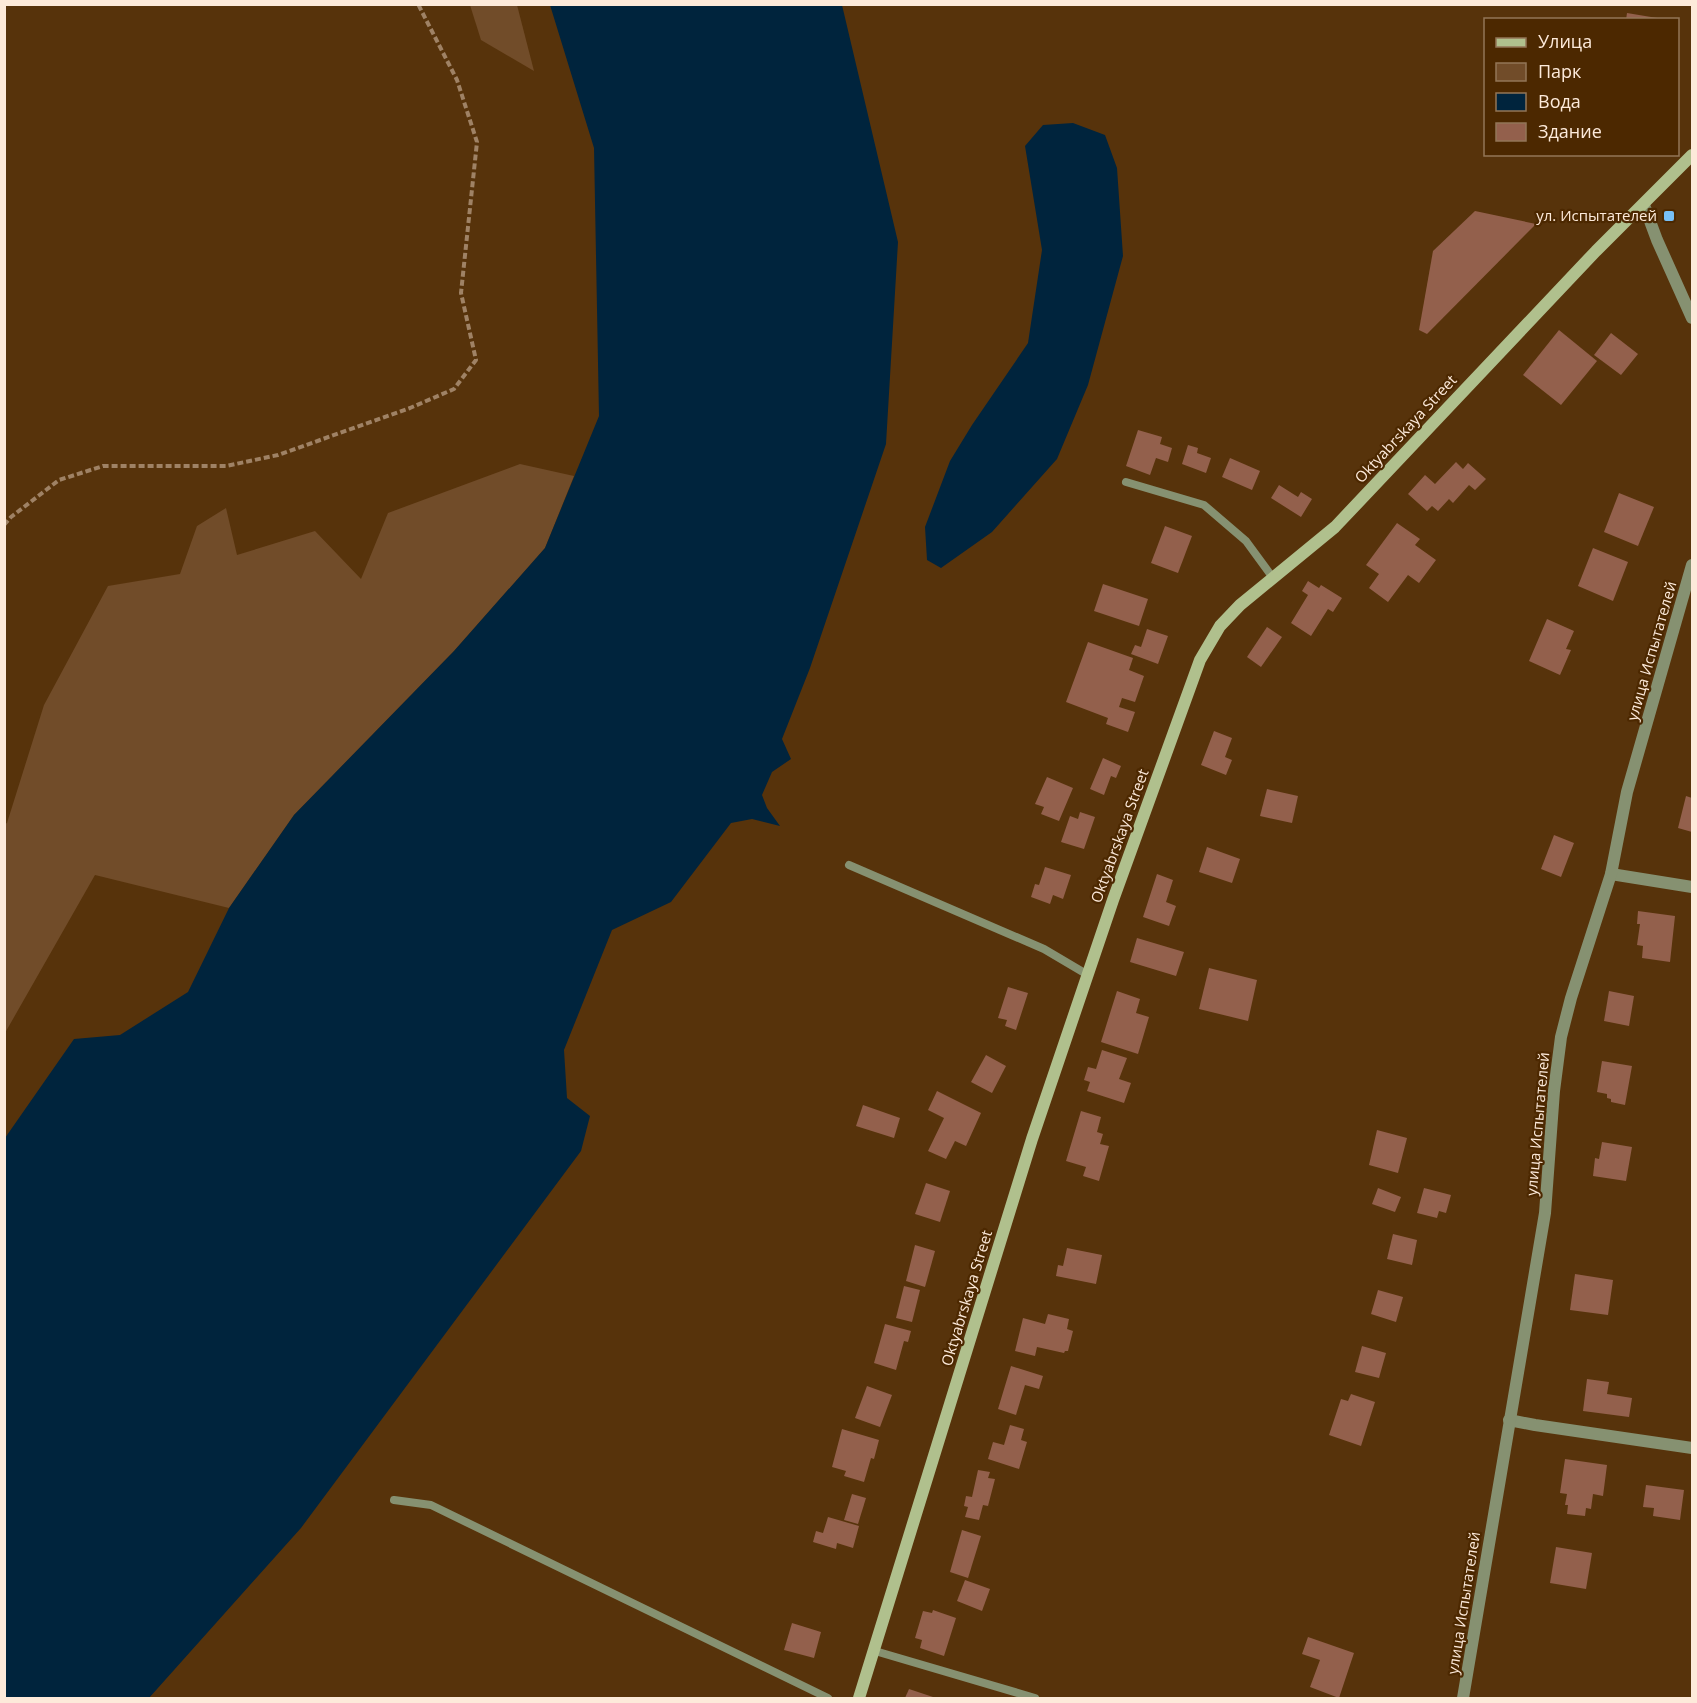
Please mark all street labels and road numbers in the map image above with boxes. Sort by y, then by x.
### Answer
street label: Oktyabrskaya Street [1350,370,1461,487]
street label: улица Испытателей [1622,579,1681,723]
street label: Oktyabrskaya Street [1086,766,1153,905]
street label: улица Испытателей [1521,1051,1553,1197]
street label: Oktyabrskaya Street [936,1227,996,1368]
street label: улица Испытателей [1442,1530,1484,1676]

